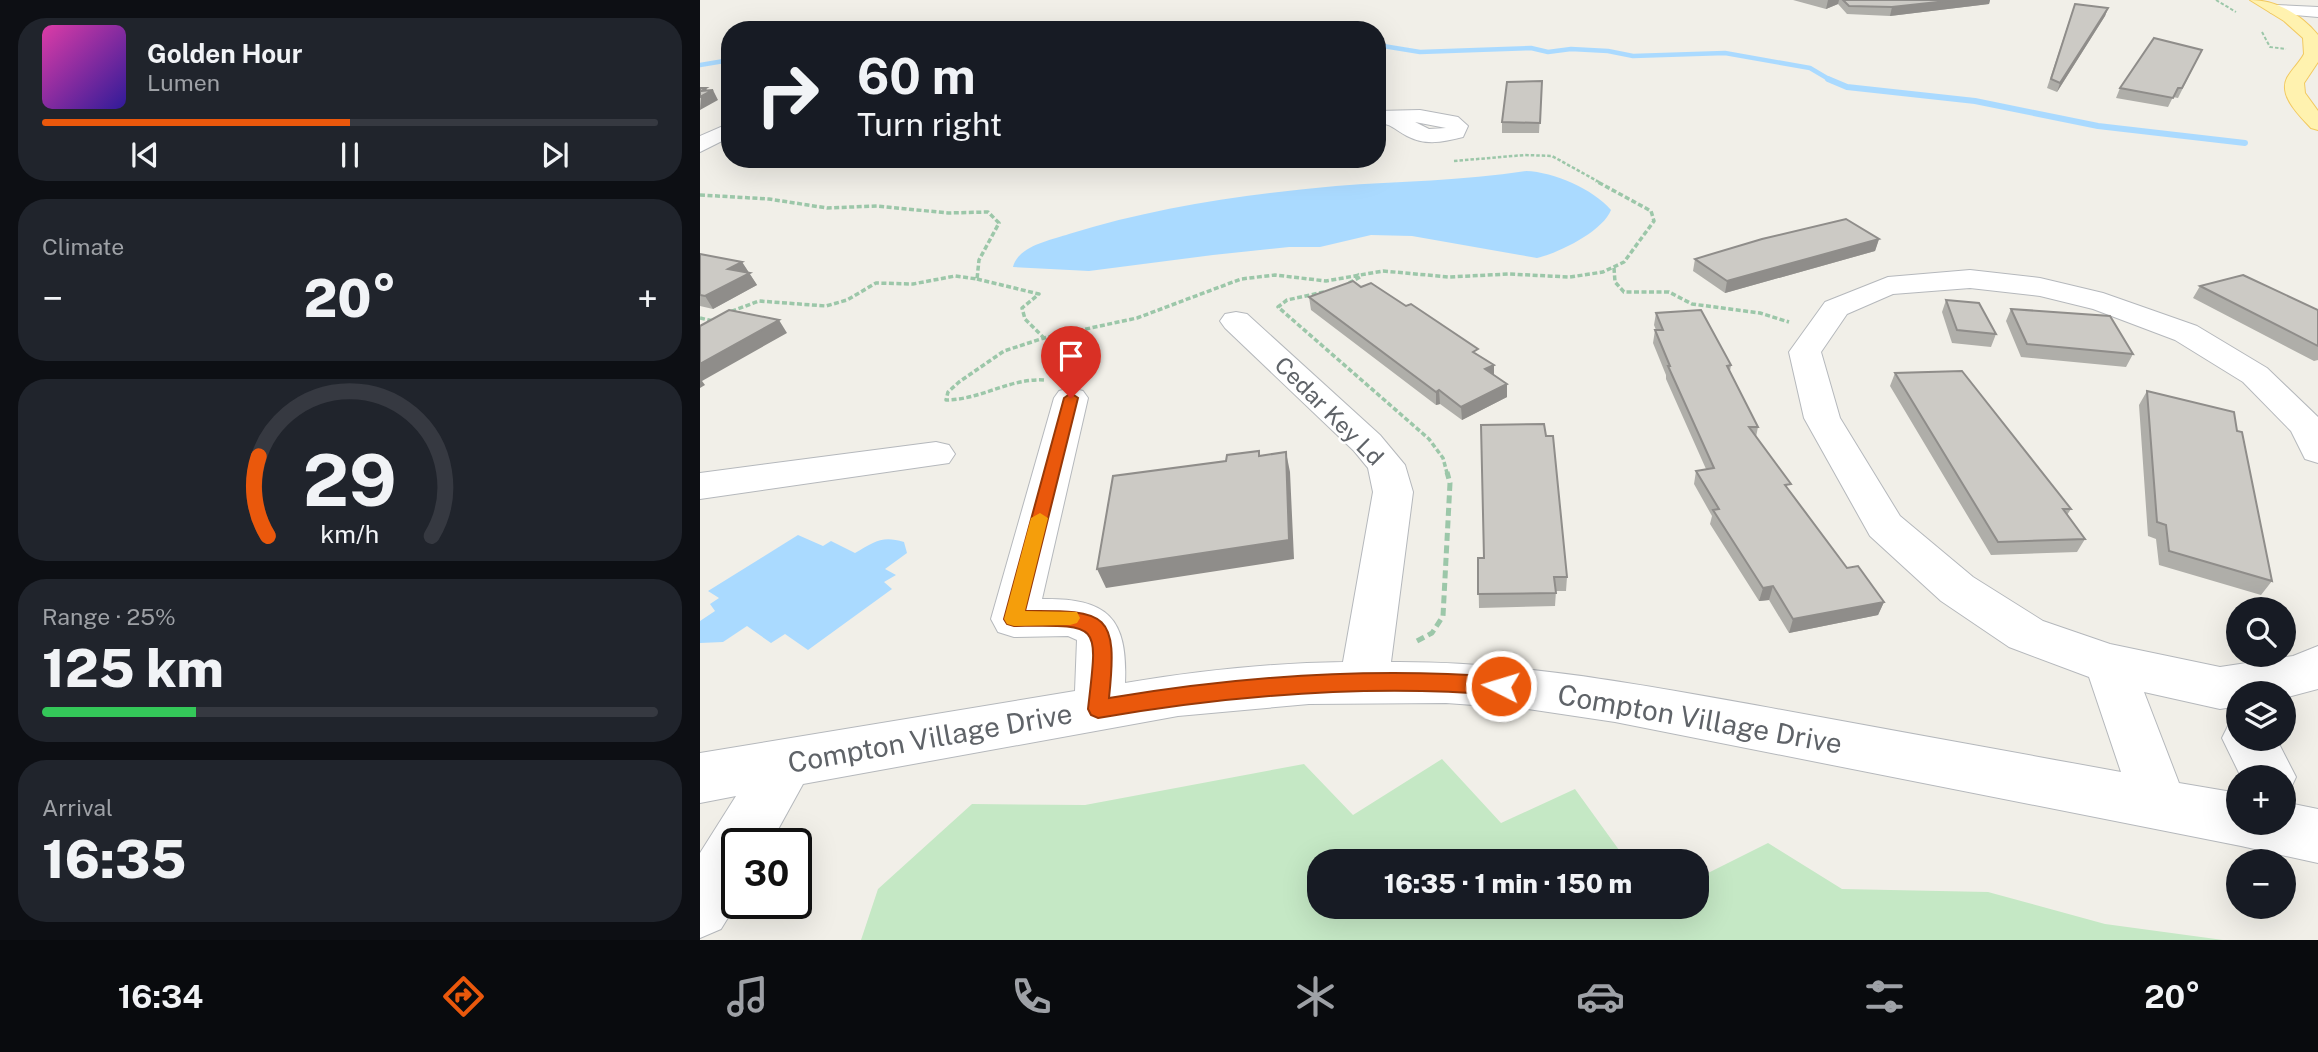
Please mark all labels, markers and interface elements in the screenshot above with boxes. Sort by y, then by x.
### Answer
text: Golden Hour [147,38,302,69]
text: 60 m [857,47,976,105]
icon: right [742,49,833,140]
text: Lumen [147,69,220,96]
text: Turn right [857,106,1002,143]
icon: previous [126,136,164,174]
icon: pause [331,136,369,174]
icon: next [536,136,574,174]
text: Climate [42,233,124,260]
text: 20° [303,268,397,329]
text: − [42,276,63,321]
text: + [637,276,658,321]
pin [1041,326,1101,398]
icon: arrive [1052,337,1090,375]
street label: Cedar Key Ld [1270,351,1389,470]
text: 29 [303,437,397,522]
text: km/h [321,519,379,549]
map controls [2226,597,2296,919]
button: search [2226,597,2296,667]
text: Range · 25% [42,603,176,630]
text: 125 km [42,638,224,699]
position arrow [1464,649,1538,723]
street label: Compton Village Drive [1555,677,1845,760]
button: layers [2226,681,2296,751]
street label: Compton Village Drive [785,696,1075,779]
button: + [2226,765,2296,835]
text: Arrival [42,794,113,821]
speed limit sign: 30 [721,828,812,919]
text: 16:35 [42,829,186,890]
button: − [2226,849,2296,919]
text: 16:35 · 1 min · 150 m [1384,868,1632,899]
icon: directions [439,972,488,1021]
icon: music [723,972,772,1021]
icon: phone [1007,972,1056,1021]
icon: climate [1291,972,1340,1021]
icon: car [1576,972,1625,1021]
icon: filters [1860,972,1909,1021]
text: 16:34 [118,978,203,1015]
text: 20° [2144,978,2200,1015]

